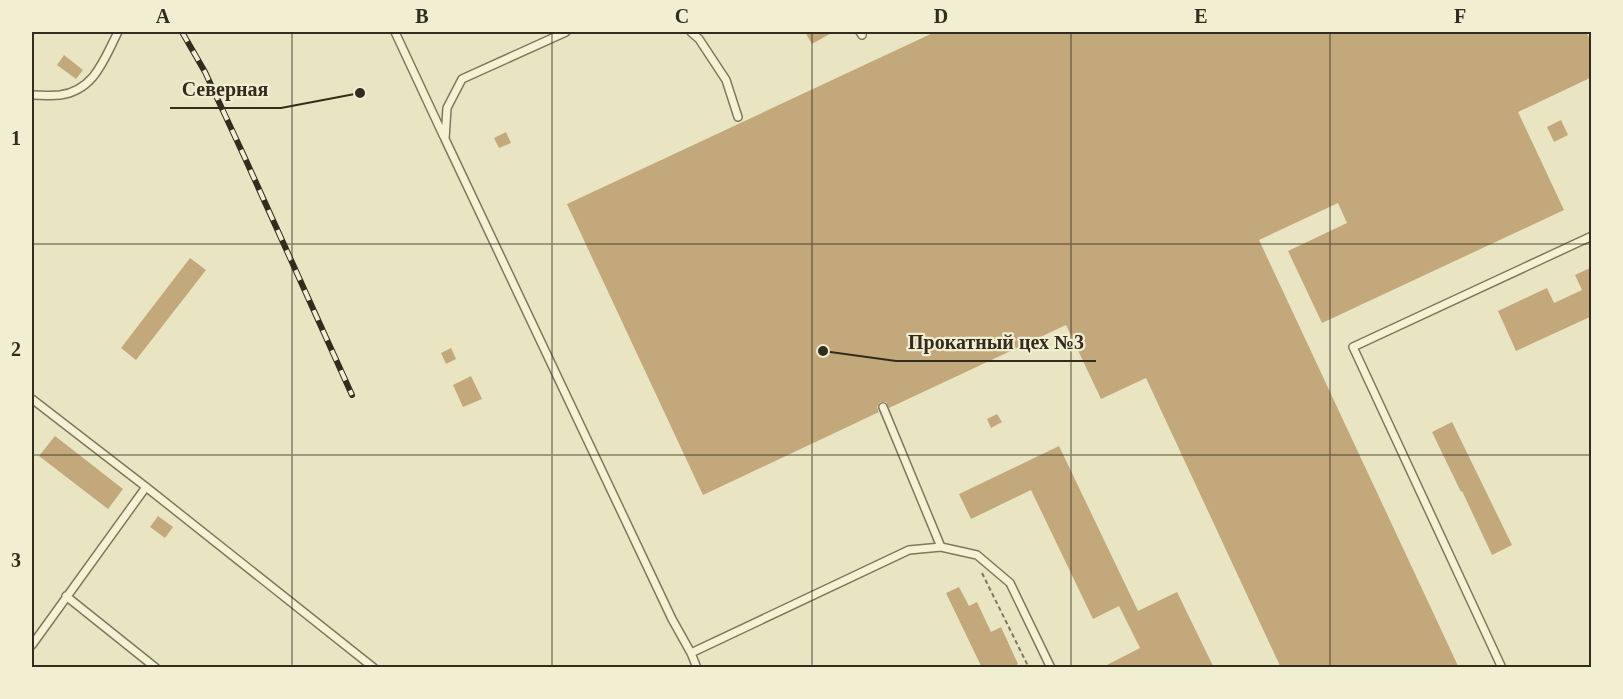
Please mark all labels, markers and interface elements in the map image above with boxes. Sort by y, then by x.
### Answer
text: A [156,5,171,27]
text: B [415,5,429,27]
text: C [675,5,689,27]
text: D [934,5,948,27]
text: E [1194,5,1208,27]
text: F [1454,5,1466,27]
callout: Северная [170,70,281,108]
text: Северная [182,78,269,101]
text: 1 [11,127,21,149]
callout: Прокатный цех №3 [896,323,1096,361]
text: Прокатный цех №3 [908,331,1084,354]
text: 2 [11,338,21,360]
text: 3 [11,549,21,571]

